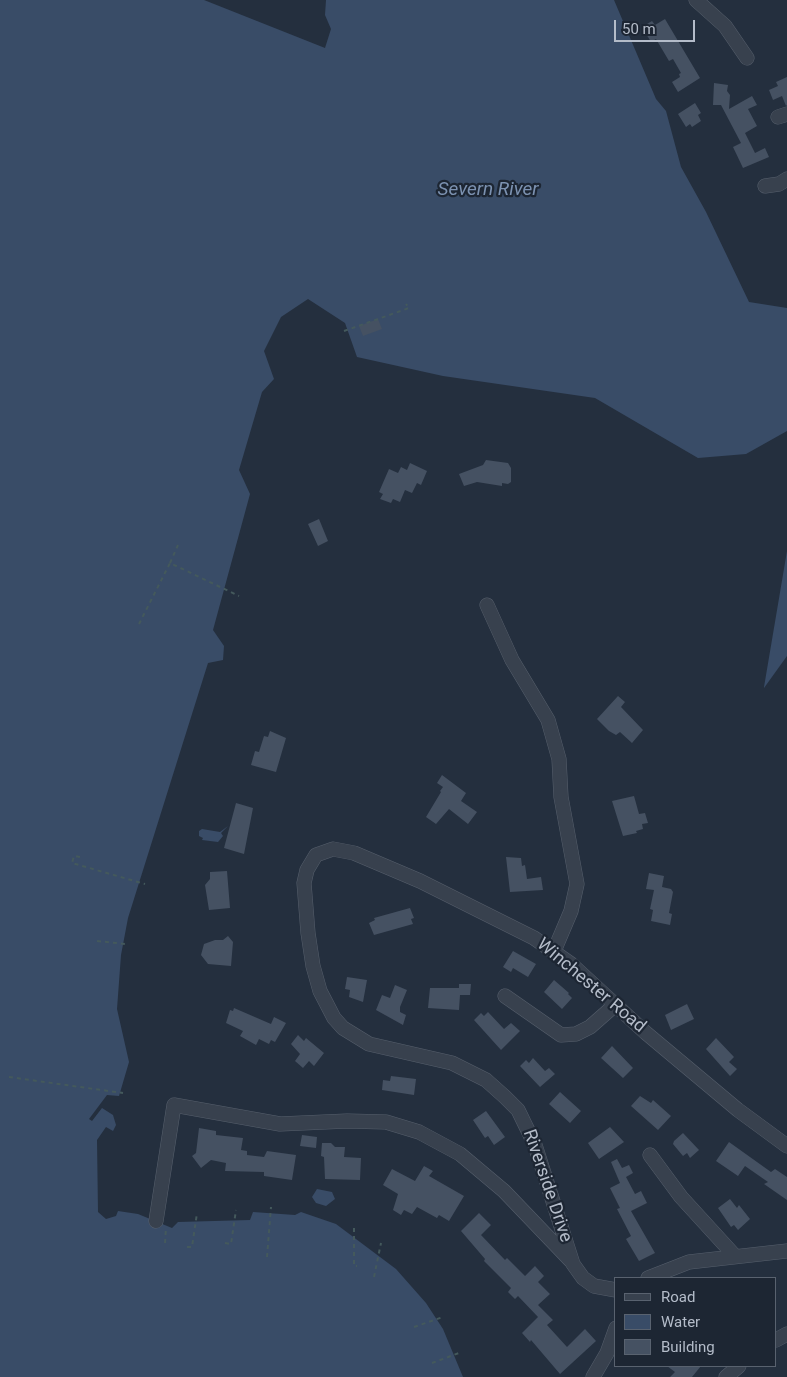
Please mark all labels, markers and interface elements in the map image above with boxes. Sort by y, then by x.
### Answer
scale bar [617,10,698,42]
text: 50 m [622,20,656,38]
water label: Severn River [438,179,538,201]
street label: Winchester Road [532,934,650,1038]
street label: Riverside Drive [518,1127,576,1245]
legend [614,1277,777,1367]
text: Road [661,1288,695,1306]
text: Water [661,1313,700,1331]
text: Building [661,1338,715,1356]

